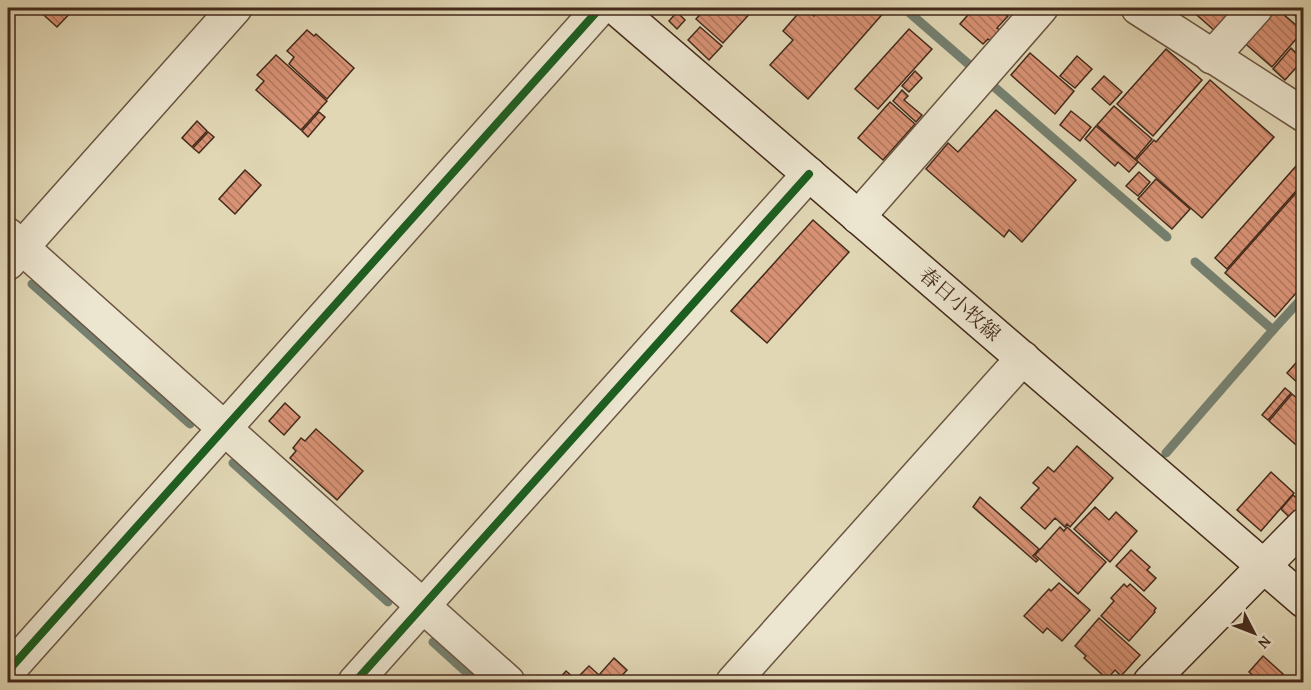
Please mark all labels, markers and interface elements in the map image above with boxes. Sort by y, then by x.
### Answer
street label: 春日小牧線 [913,260,1008,347]
north arrow [1224,603,1284,663]
text: N [1252,631,1278,655]

